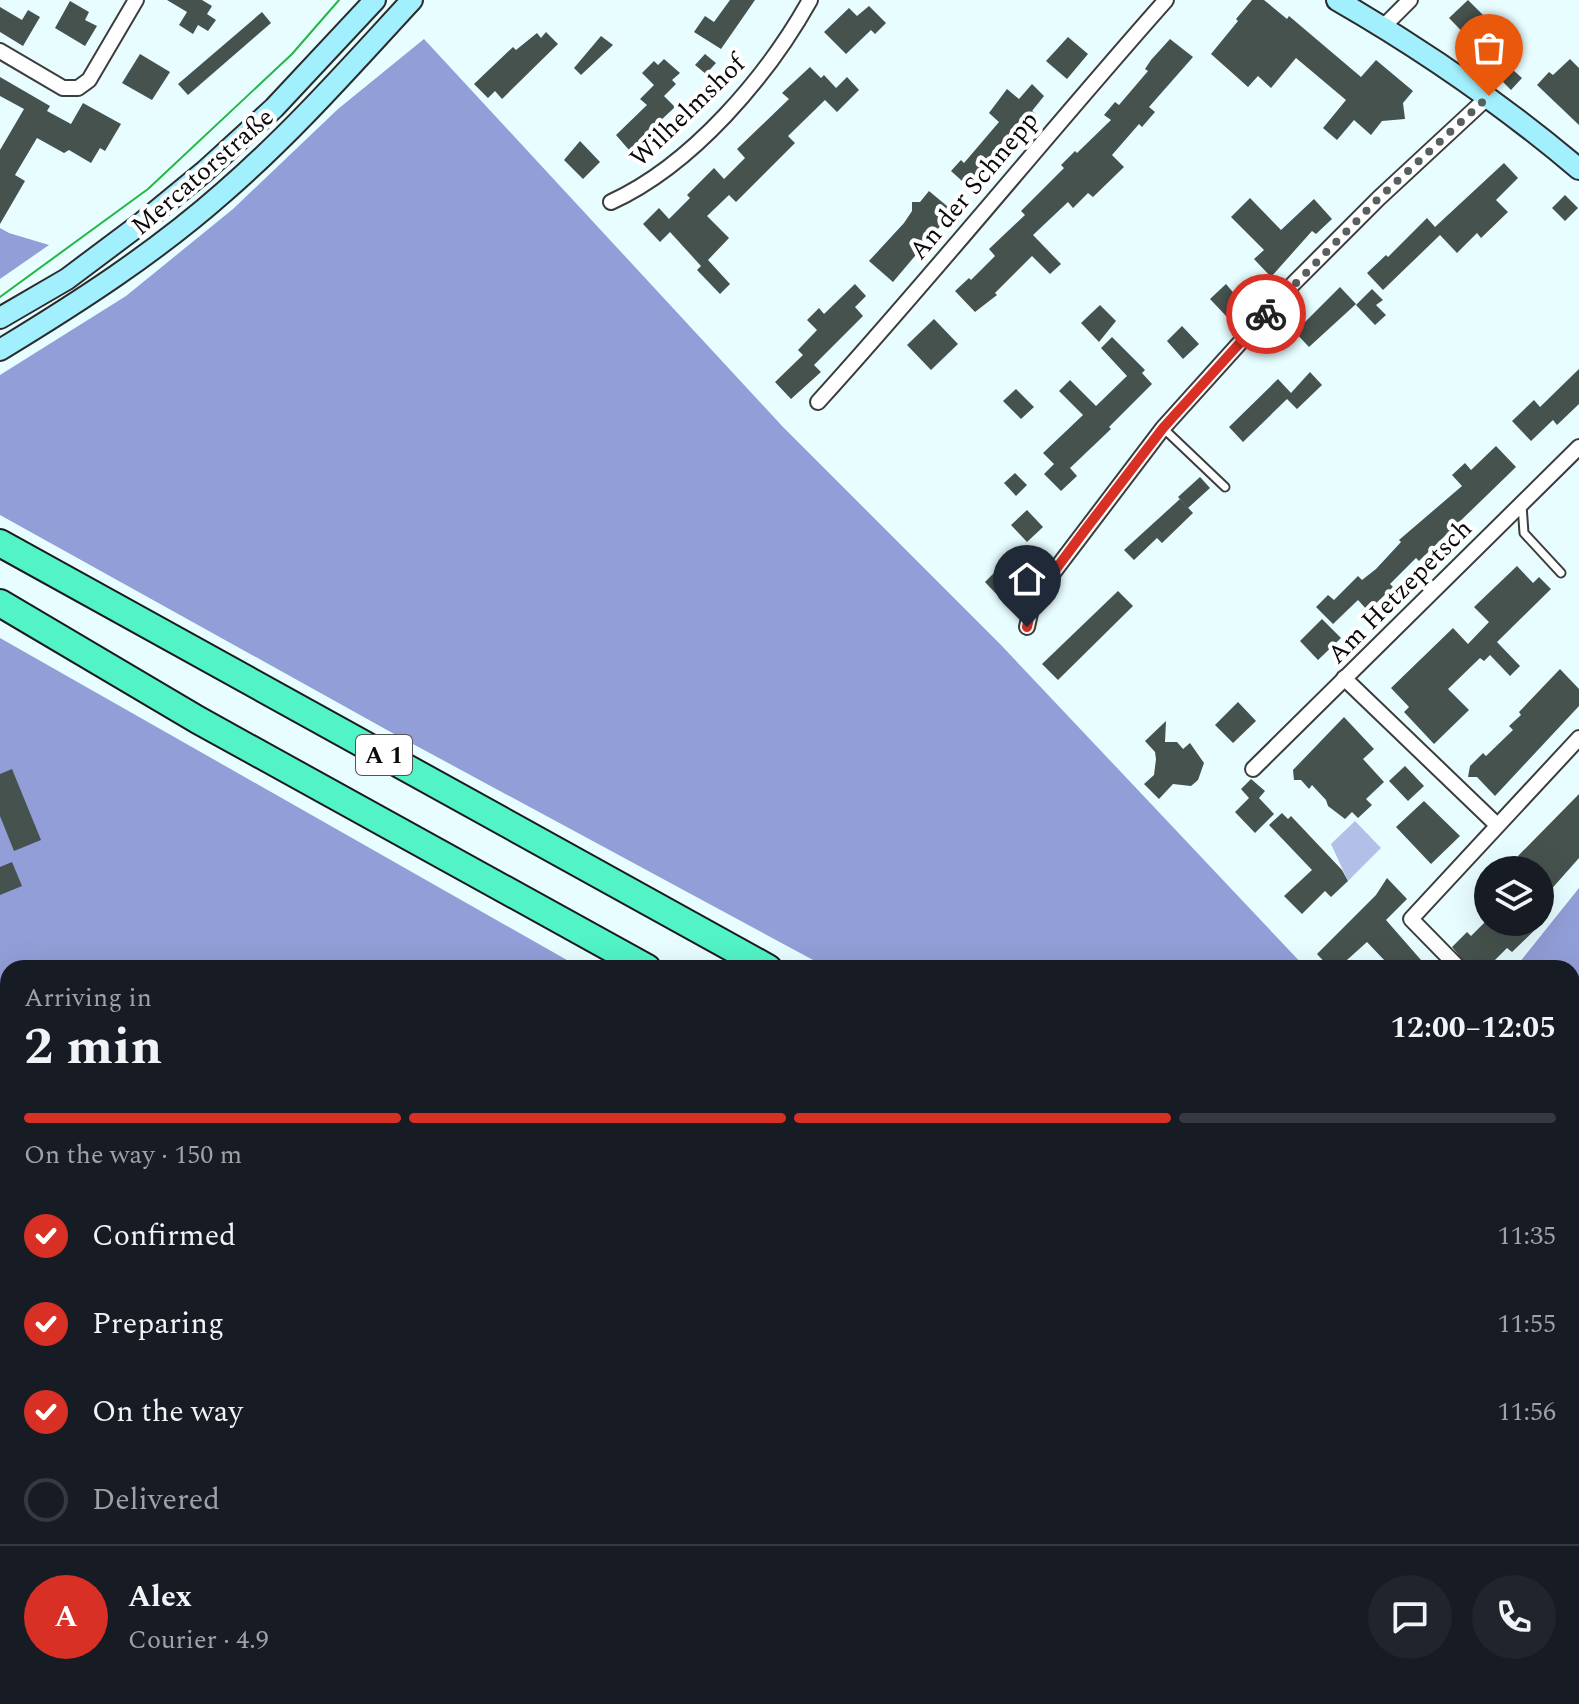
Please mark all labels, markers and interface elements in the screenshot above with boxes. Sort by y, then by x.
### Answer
pin [1455,14.0,1523,96]
icon: bag [1467,26,1511,70]
street label: Wilhelmshof [621,43,756,177]
street label: Mercatorstraße [122,98,283,245]
street label: An der Schnepp [899,102,1048,269]
courier [1226,274,1306,354]
icon: bike [1244,292,1288,336]
street label: Am Hetzepetsch [1318,510,1482,674]
pin [993,545,1061,627]
icon: home [1005,557,1049,601]
road number: A 1 [356,735,412,775]
map controls [1474,856,1554,936]
button: layers [1474,856,1554,936]
text: Arriving in [24,978,152,1018]
text: 12:00–12:05 [1390,1005,1556,1051]
text: 2 min [24,1008,162,1087]
text: On the way · 150 m [24,1135,242,1175]
text: Confirmed [92,1213,236,1259]
icon: check [24,1214,68,1258]
text: 11:35 [1497,1216,1556,1256]
text: Preparing [92,1301,224,1347]
icon: check [24,1302,68,1346]
text: 11:55 [1497,1304,1556,1344]
text: On the way [92,1389,243,1435]
icon: check [24,1390,68,1434]
text: 11:56 [1497,1392,1556,1432]
text: Delivered [92,1477,220,1523]
text: Alex [128,1574,192,1620]
button: chat [1368,1575,1452,1659]
button: phone [1472,1575,1556,1659]
text: A [54,1594,78,1640]
text: Courier · 4.9 [128,1620,269,1660]

